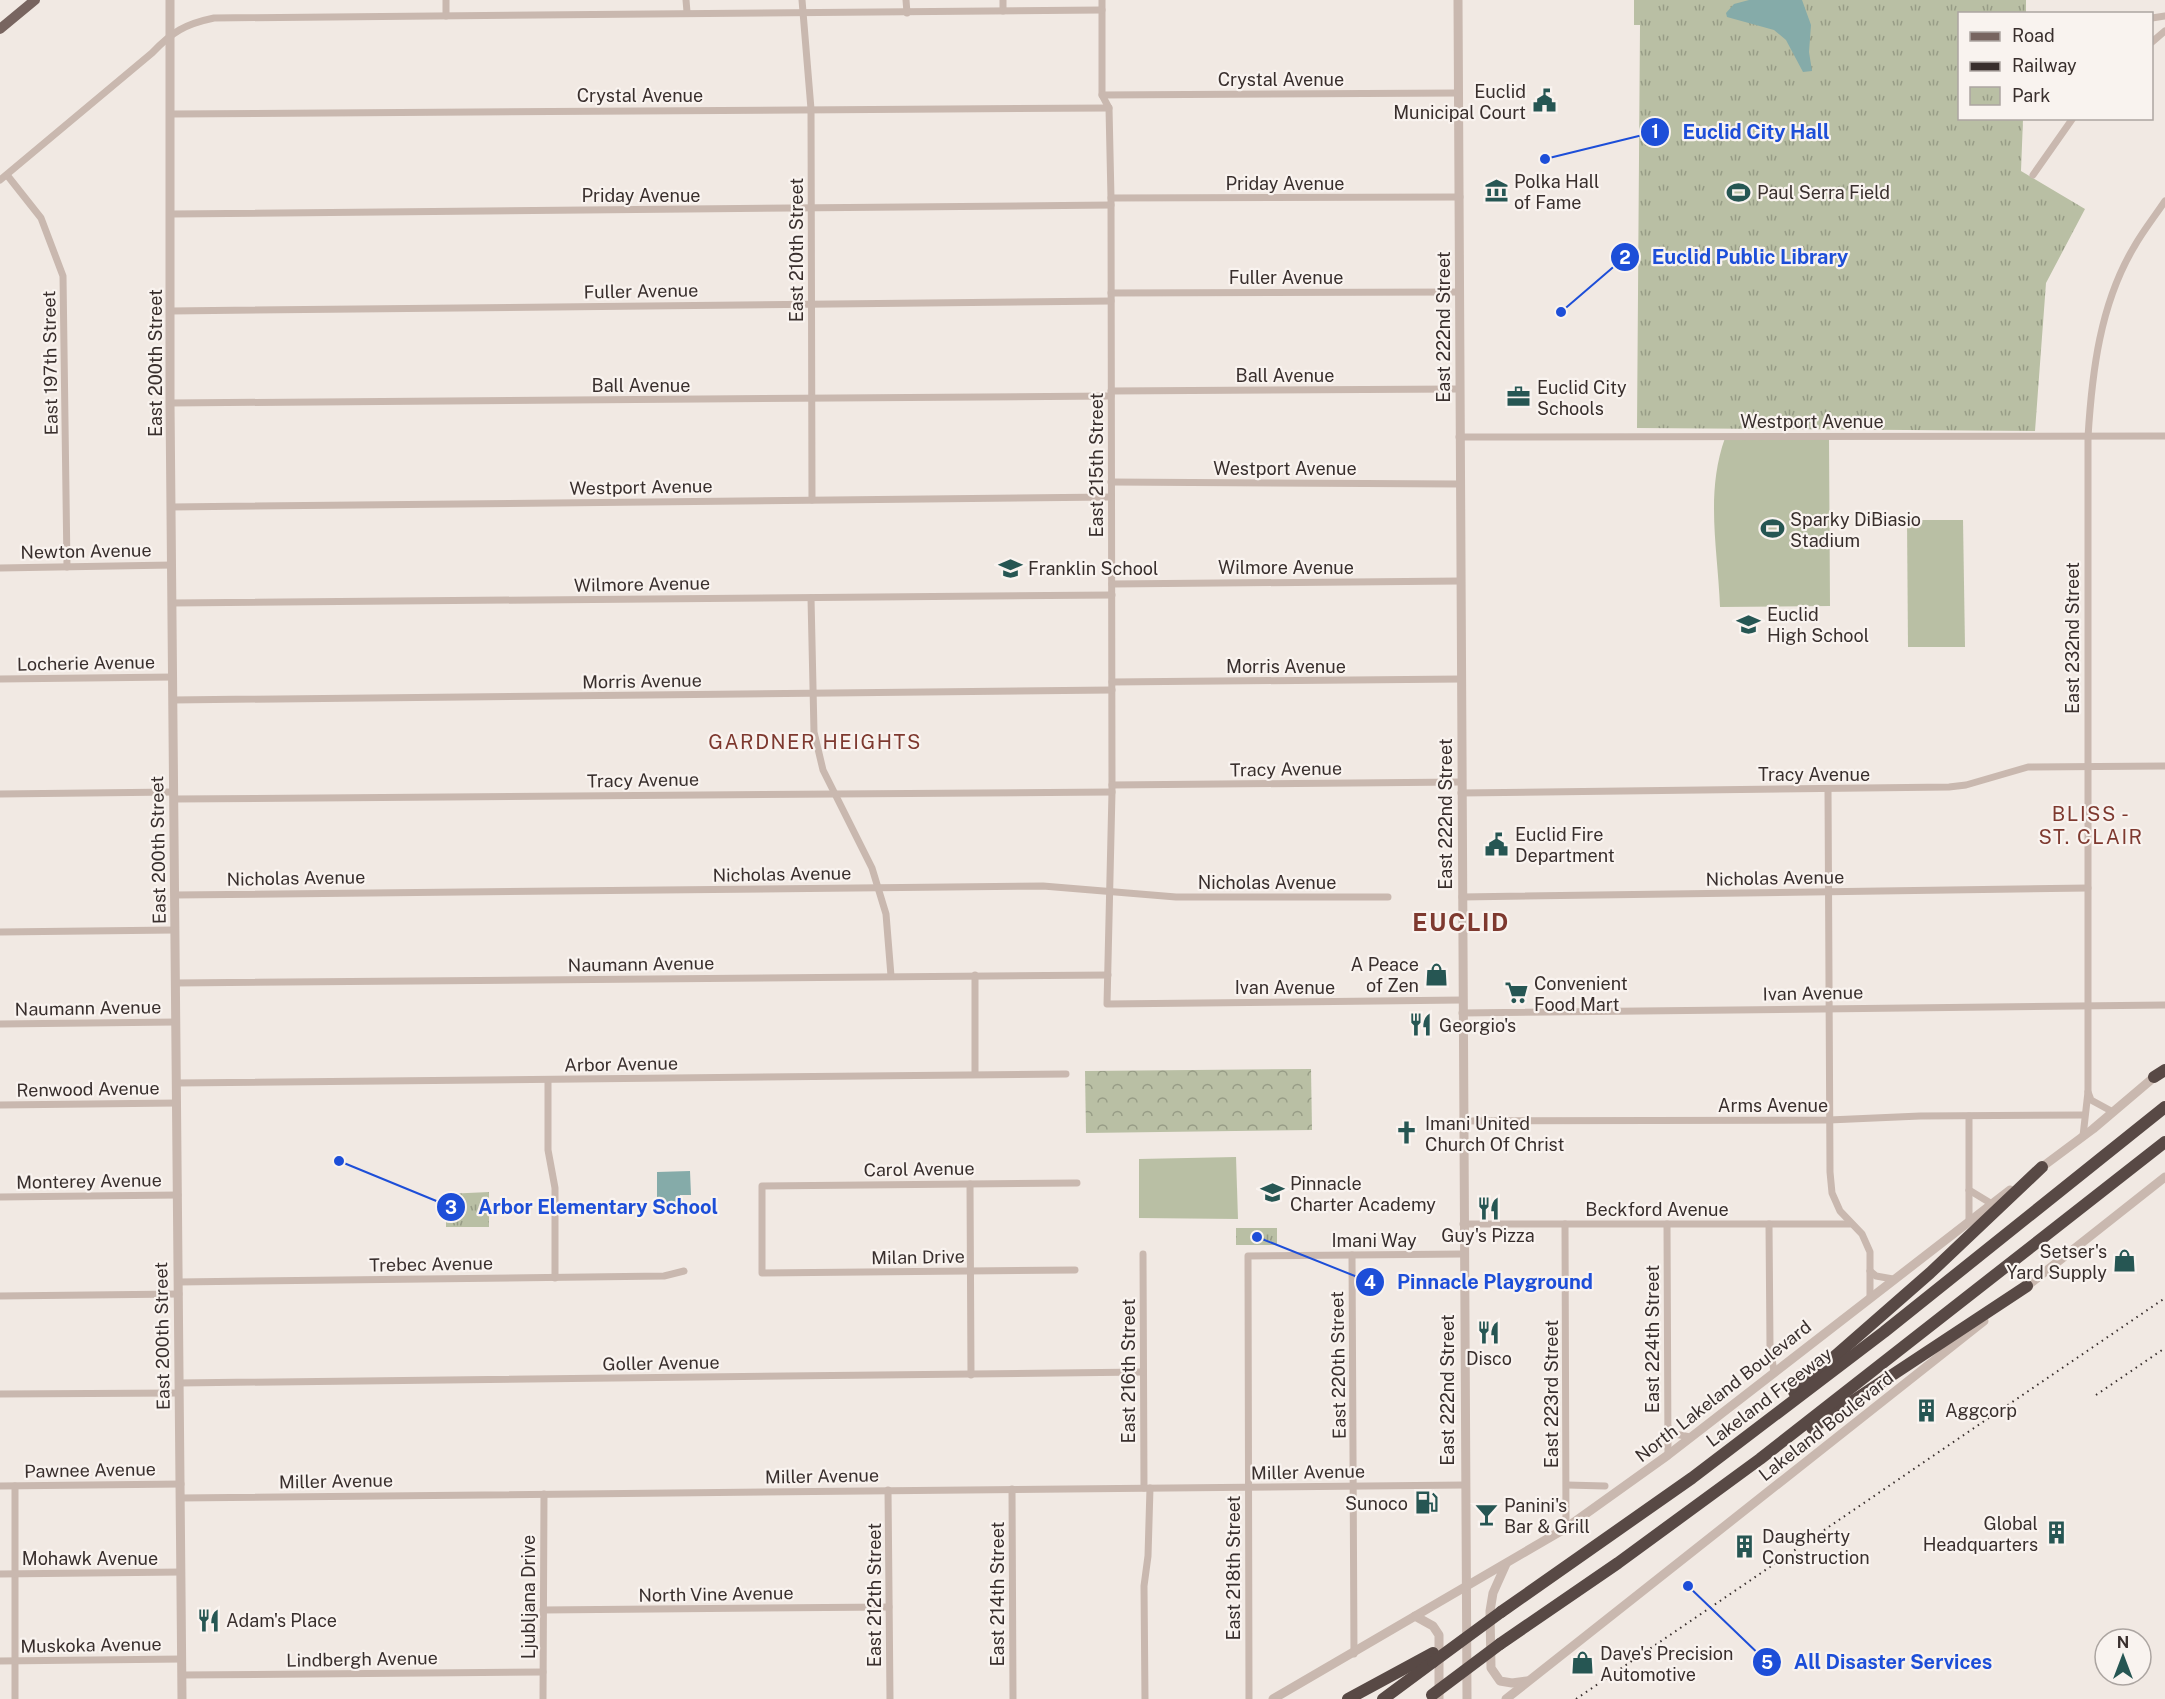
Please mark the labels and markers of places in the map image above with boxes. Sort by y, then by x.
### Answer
place label: Euclid Municipal Court [1393,81,1526,123]
public building icon: Euclid Municipal Court [1531,88,1557,114]
callout: Euclid City Hall [1640,113,1841,151]
place label: Polka Hall of Fame [1514,171,1599,213]
museum icon: Polka Hall of Fame [1483,178,1509,204]
sports icon: Paul Serra Field [1726,179,1752,205]
place label: Paul Serra Field [1757,182,1890,203]
callout: Euclid Public Library [1610,238,1860,276]
place label: Euclid City Schools [1537,377,1627,419]
office icon: Euclid City Schools [1506,384,1532,410]
place label: Sparky DiBiasio Stadium [1790,509,1921,551]
sports icon: Sparky DiBiasio Stadium [1759,516,1785,542]
school or university icon: Franklin School [997,555,1023,581]
place label: Franklin School [1028,558,1158,579]
place label: Euclid High School [1767,604,1869,646]
school or university icon: Euclid High School [1736,611,1762,637]
place label: Euclid Fire Department [1515,824,1615,866]
public building icon: Euclid Fire Department [1484,831,1510,857]
place label: A Peace of Zen [1351,954,1419,996]
shop icon: A Peace of Zen [1424,961,1450,987]
place label: Convenient Food Mart [1534,973,1628,1015]
supermarket icon: Convenient Food Mart [1503,980,1529,1006]
restaurant icon: Georgio's [1408,1012,1434,1038]
place label: Georgio's [1439,1015,1516,1036]
place label: Imani United Church Of Christ [1425,1113,1565,1155]
church icon: Imani United Church Of Christ [1394,1120,1420,1146]
place label: Pinnacle Charter Academy [1290,1173,1436,1215]
school or university icon: Pinnacle Charter Academy [1259,1180,1285,1206]
callout: Arbor Elementary School [436,1188,730,1226]
restaurant icon: Guy's Pizza [1475,1196,1501,1222]
place label: Guy's Pizza [1441,1225,1535,1246]
place label: Setser's Yard Supply [2006,1241,2107,1283]
shop icon: Setser's Yard Supply [2112,1248,2138,1274]
callout: Pinnacle Playground [1355,1263,1605,1301]
restaurant icon: Disco [1476,1319,1502,1345]
place label: Disco [1466,1348,1512,1369]
building icon: Aggcorp [1914,1397,1940,1423]
place label: Aggcorp [1945,1400,2017,1421]
fuel station icon: Sunoco [1413,1490,1439,1516]
place label: Sunoco [1345,1493,1408,1514]
place label: Panini's Bar & Grill [1504,1495,1590,1537]
bar icon: Panini's Bar & Grill [1473,1502,1499,1528]
place label: Global Headquarters [1923,1513,2038,1555]
building icon: Global Headquarters [2043,1520,2069,1546]
place label: Daugherty Construction [1762,1526,1870,1568]
building icon: Daugherty Construction [1731,1533,1757,1559]
restaurant icon: Adam's Place [195,1607,221,1633]
place label: Adam's Place [226,1610,337,1631]
place label: Dave's Precision Automotive [1600,1643,1733,1685]
callout: All Disaster Services [1752,1643,2004,1681]
shop icon: Dave's Precision Automotive [1569,1650,1595,1676]

